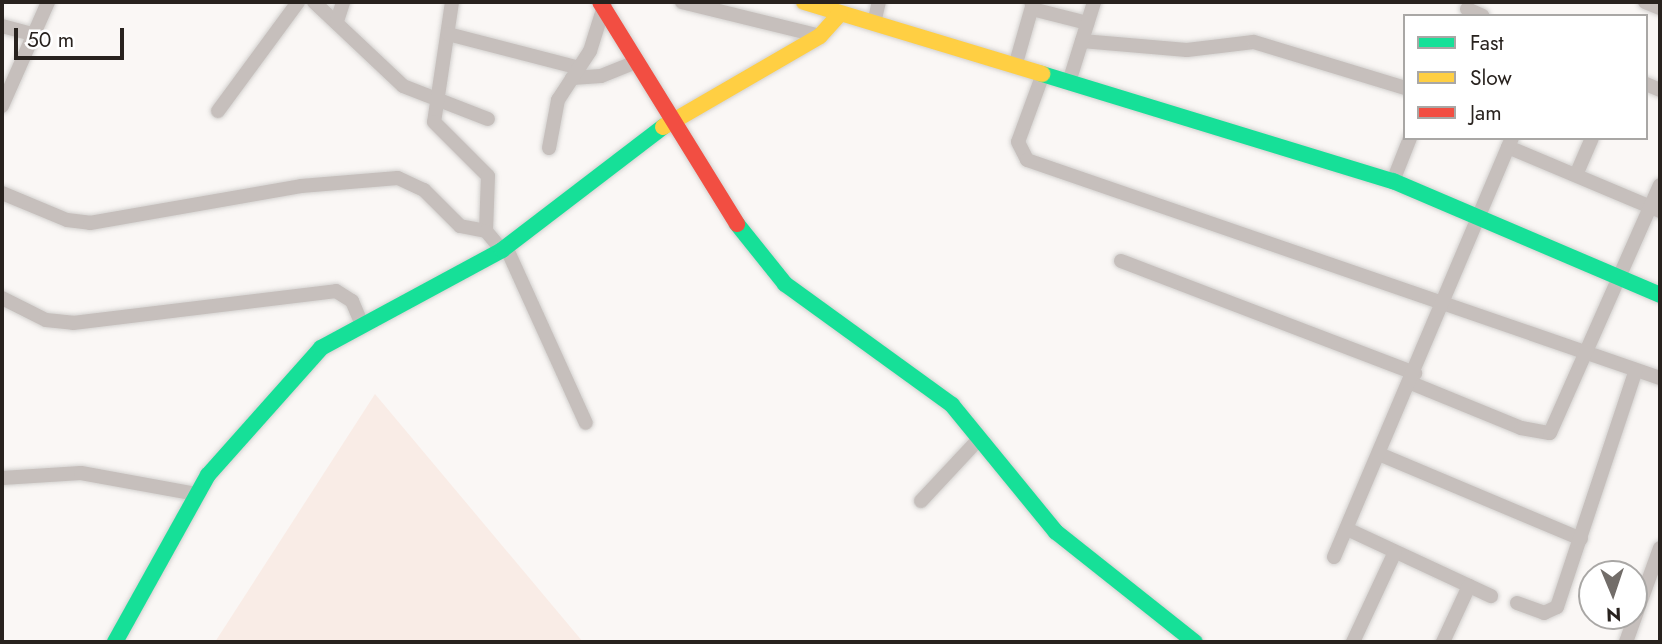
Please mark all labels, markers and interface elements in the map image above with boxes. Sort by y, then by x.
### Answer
scale bar [18,14,128,58]
legend [1403,14,1648,140]
text: 50 m [27,25,74,55]
text: Fast [1470,28,1503,58]
text: Slow [1470,63,1512,93]
text: Jam [1470,98,1502,128]
north arrow [1578,560,1648,630]
text: N [1606,601,1622,628]

